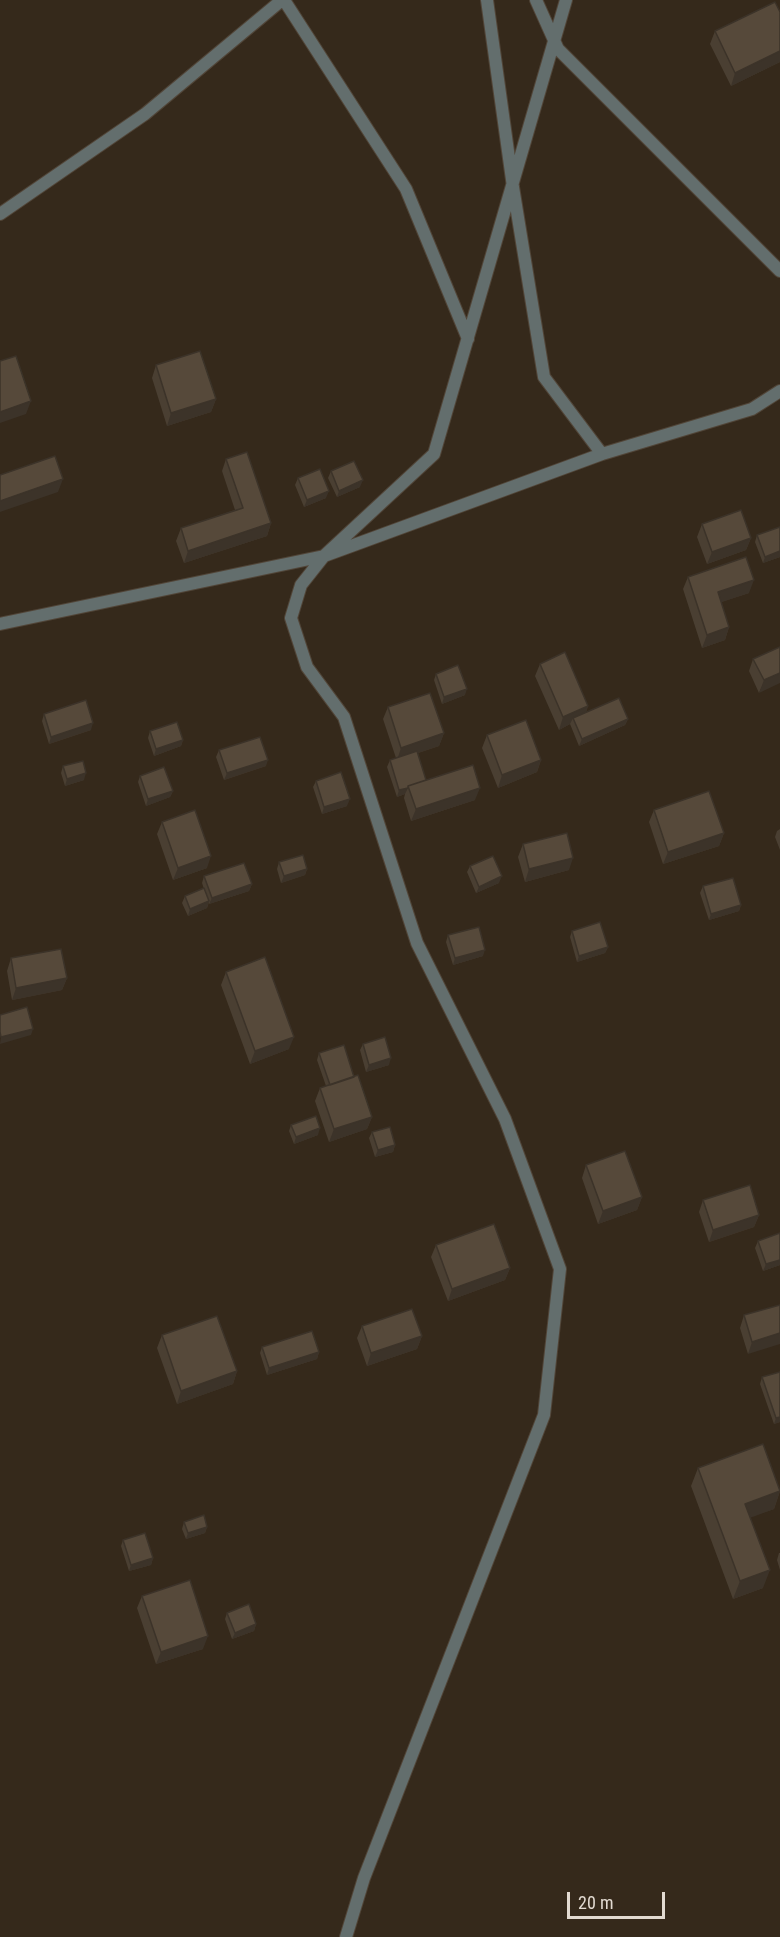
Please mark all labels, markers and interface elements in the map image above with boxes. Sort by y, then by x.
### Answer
scale bar [570,1880,668,1918]
text: 20 m [578,1892,613,1913]

